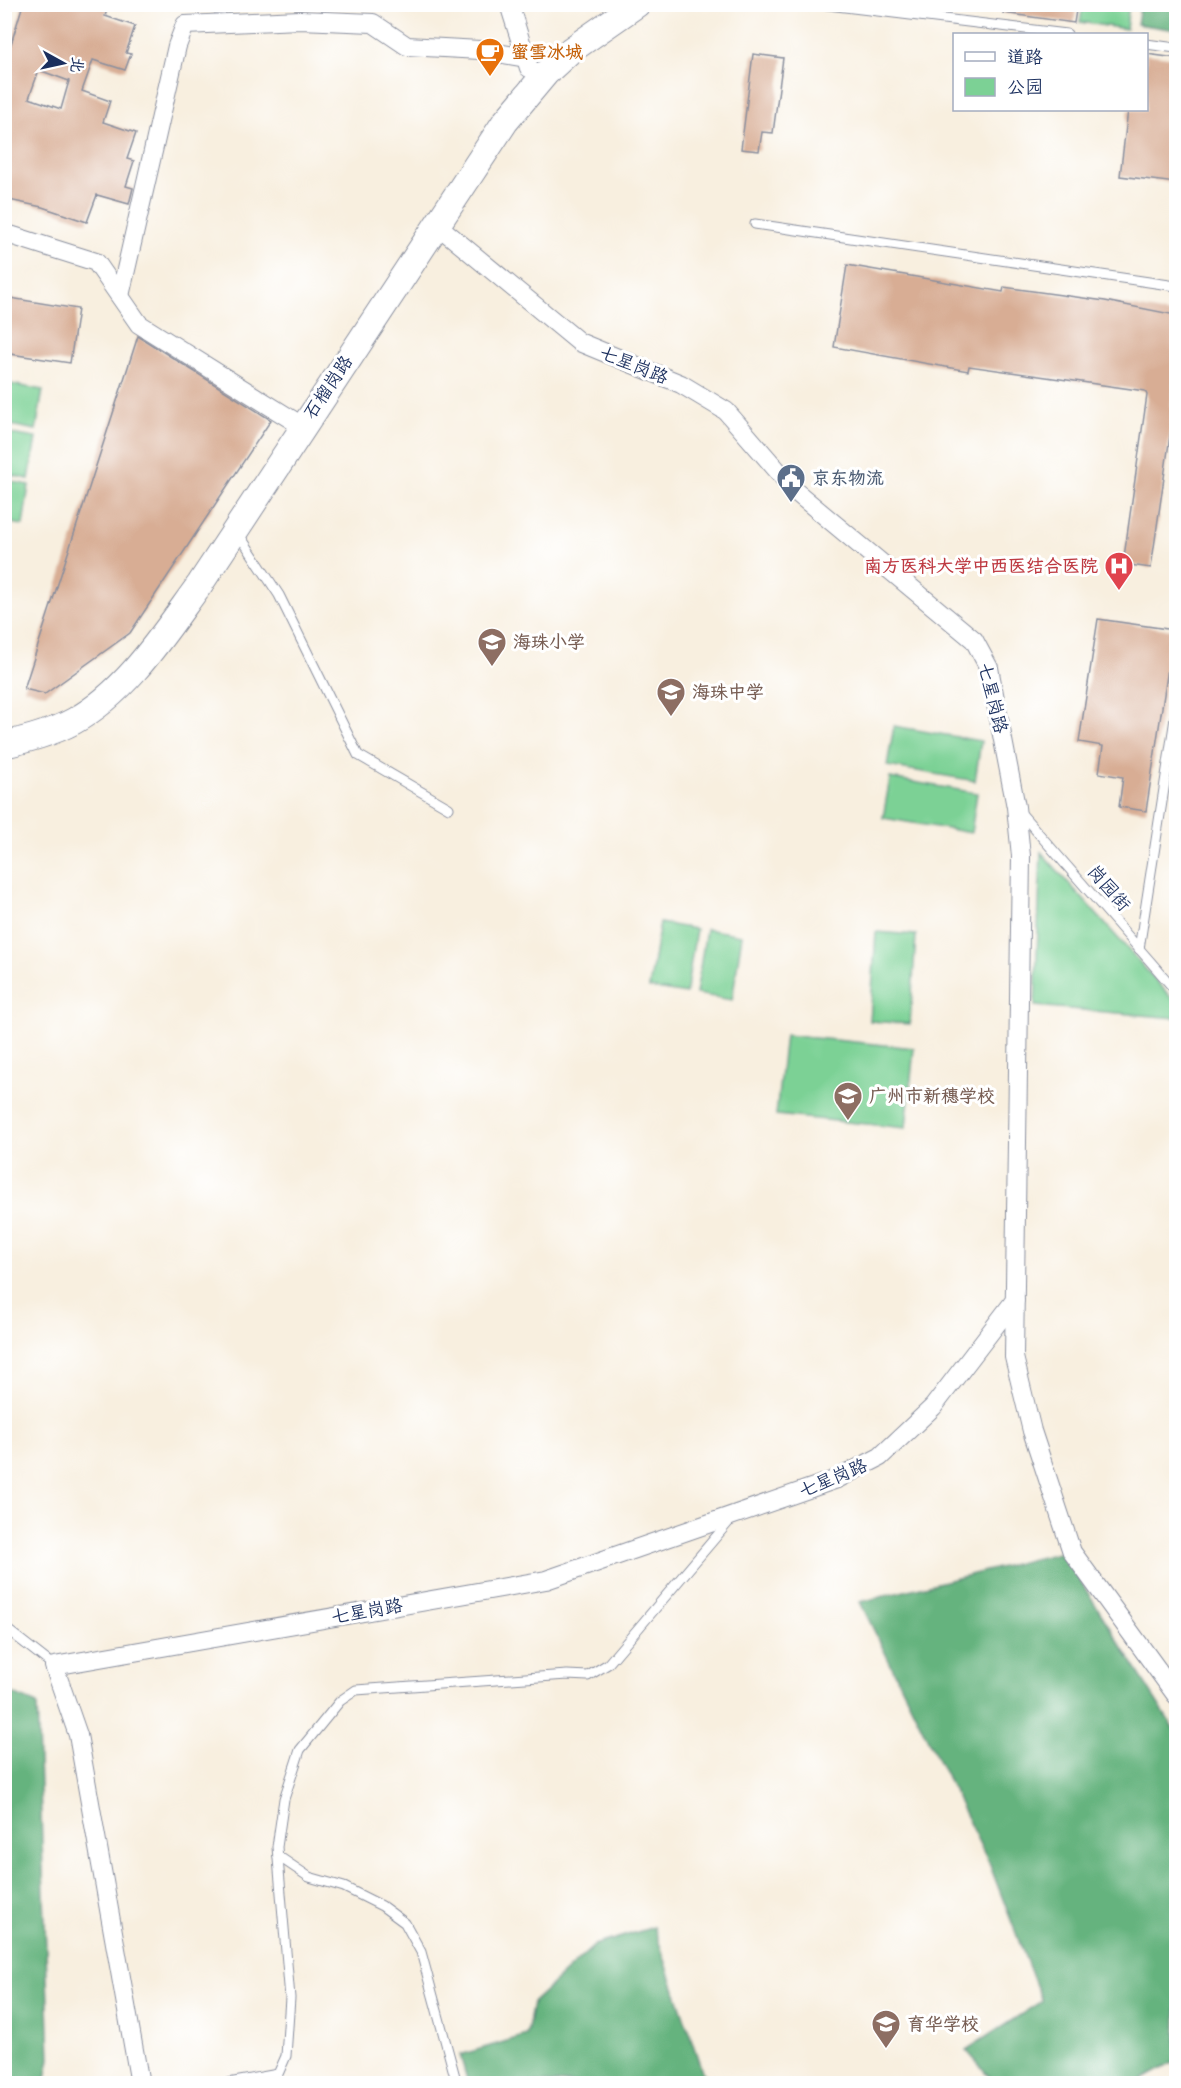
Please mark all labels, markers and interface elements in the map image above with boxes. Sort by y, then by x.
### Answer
north arrow [33,33,93,93]
legend [953,33,1148,111]
cafe icon: 蜜雪冰城 [474,36,506,78]
place label: 蜜雪冰城 [511,41,583,65]
text: 道路 [1007,46,1043,70]
text: 北 [65,55,88,74]
text: 公园 [1007,76,1043,100]
street label: 七星岗路 [596,341,671,391]
street label: 石榴岗路 [299,351,359,424]
public building icon: 京东物流 [775,462,807,504]
place label: 京东物流 [812,467,884,491]
hospital icon: 南方医科大学中西医结合医院 [1103,550,1135,592]
place label: 南方医科大学中西医结合医院 [864,555,1098,579]
school or university icon: 海珠小学 [476,626,508,668]
place label: 海珠小学 [513,631,585,655]
street label: 七星岗路 [972,660,1012,736]
school or university icon: 海珠中学 [655,676,687,718]
place label: 海珠中学 [692,681,764,705]
street label: 岗园街 [1081,860,1135,917]
school or university icon: 广州市新穗学校 [832,1080,864,1122]
place label: 广州市新穗学校 [869,1085,995,1109]
street label: 七星岗路 [796,1454,871,1504]
street label: 七星岗路 [330,1594,405,1630]
school or university icon: 育华学校 [870,2008,902,2050]
place label: 育华学校 [907,2013,979,2037]

